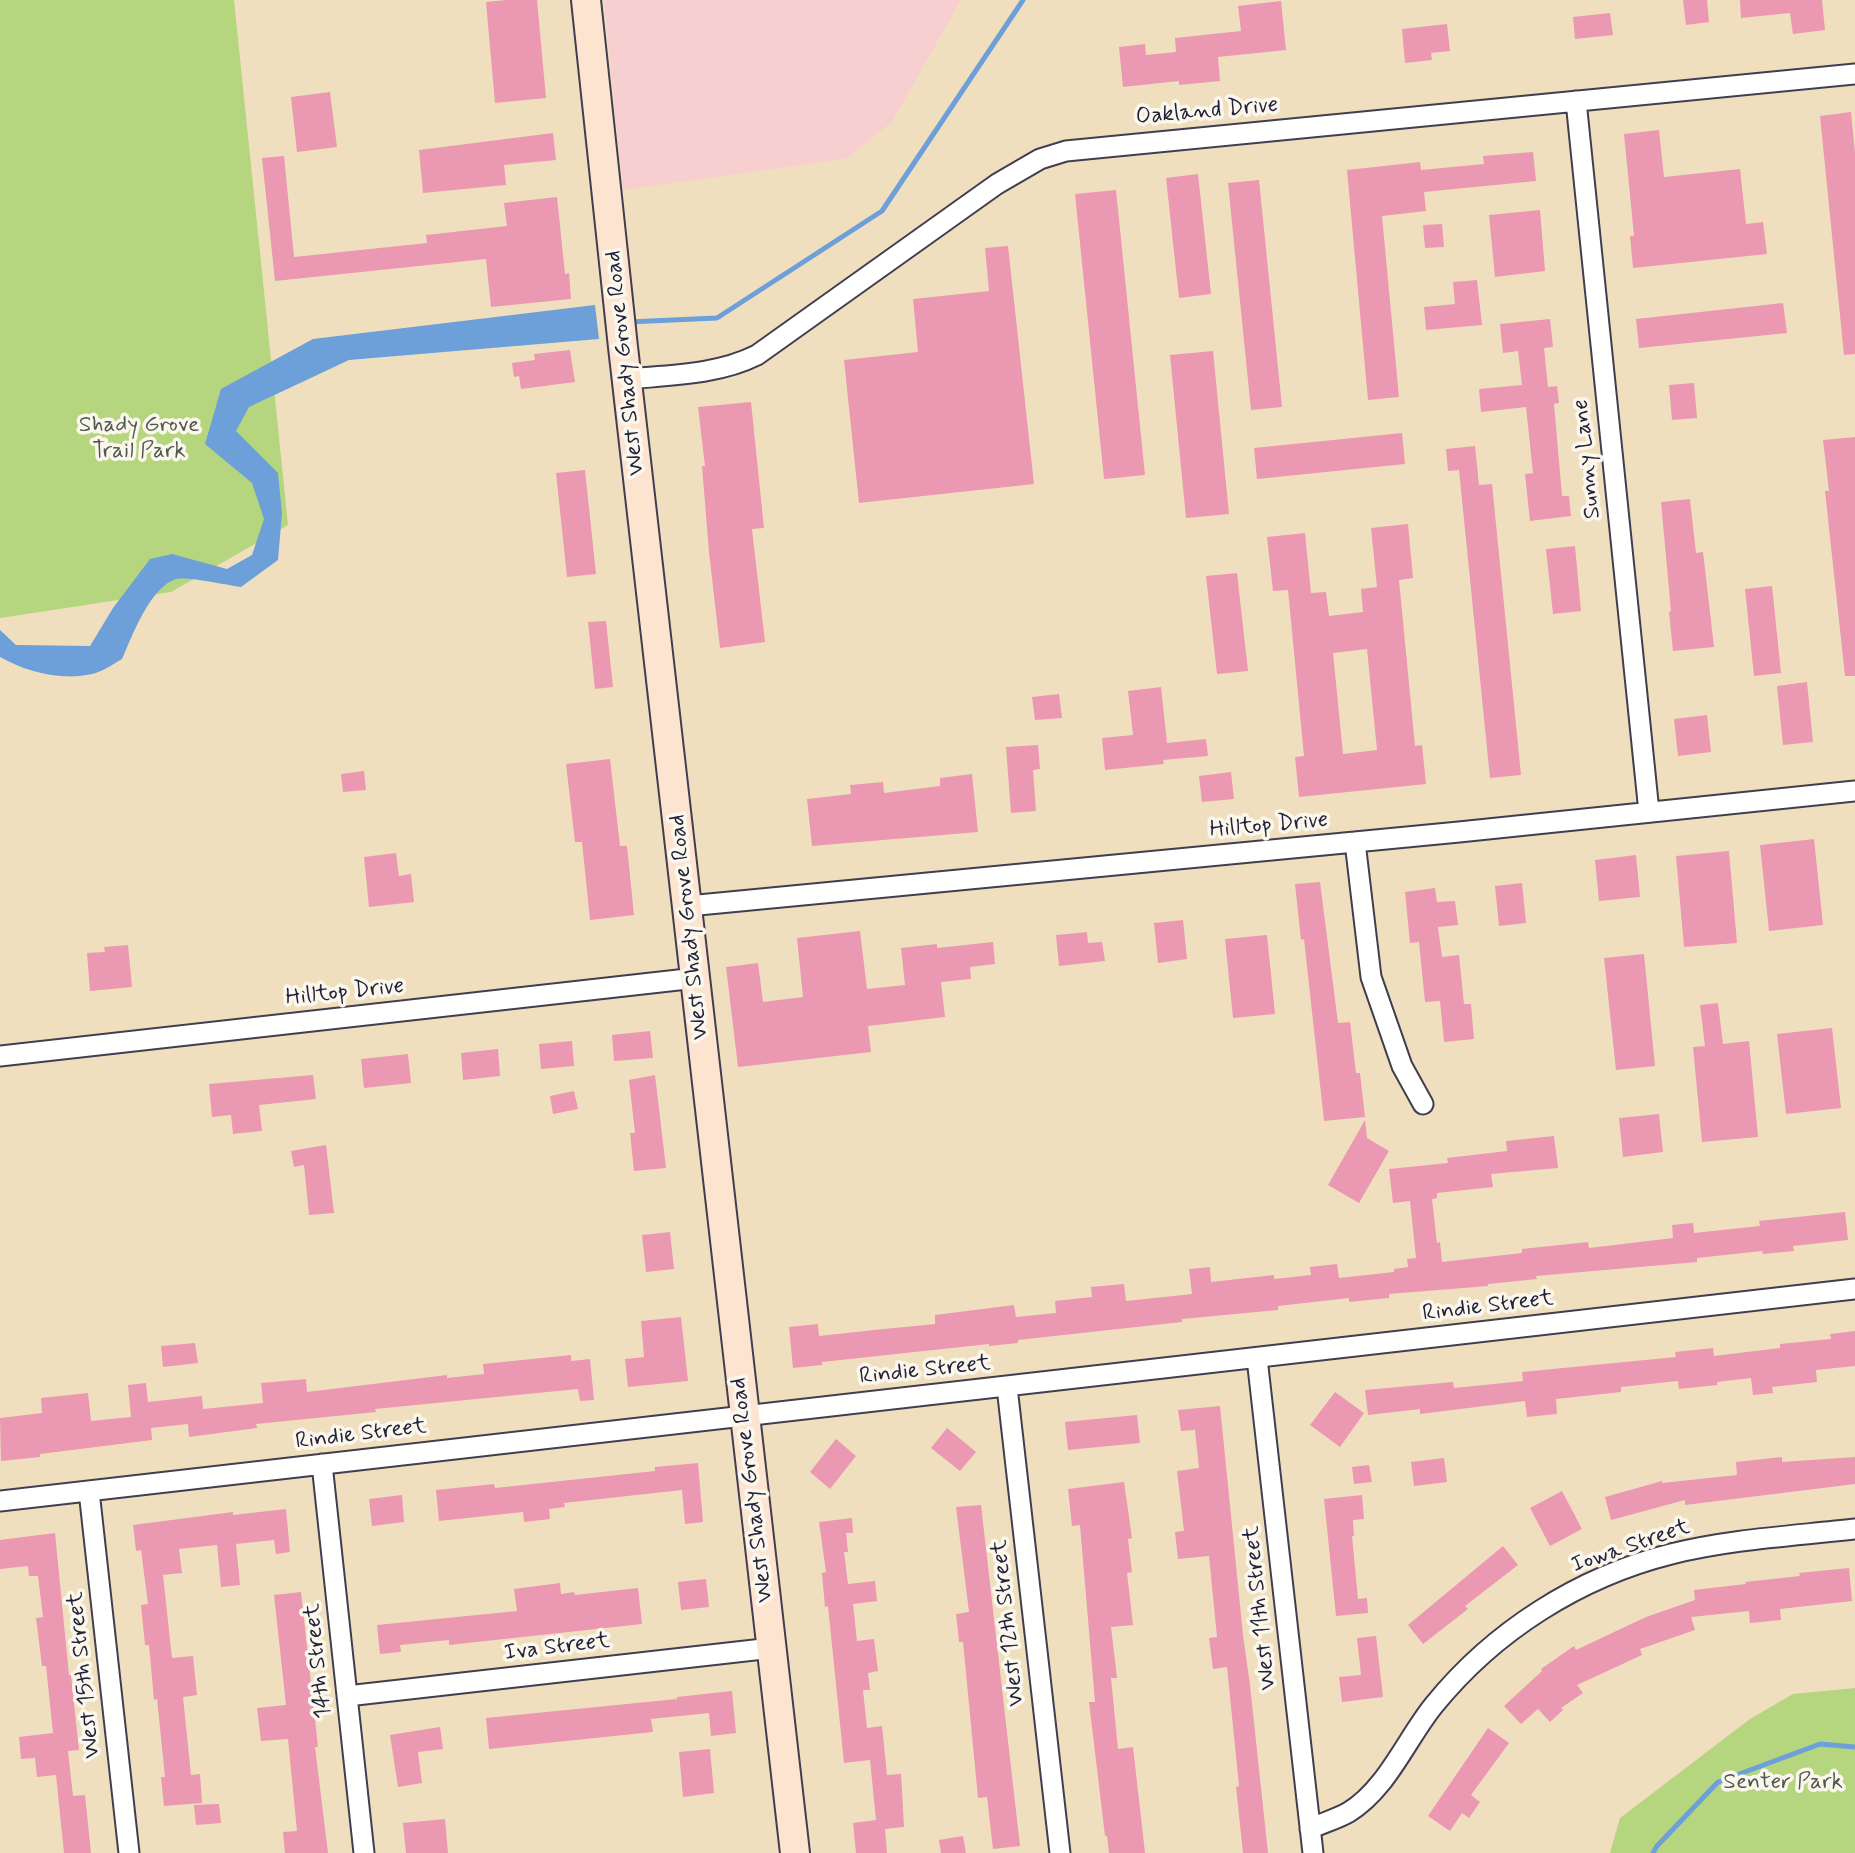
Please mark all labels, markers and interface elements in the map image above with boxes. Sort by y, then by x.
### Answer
street label: Oakland Drive [1135,92,1279,132]
street label: West Shady Grove Road [600,249,652,477]
street label: Sunny Lane [1568,398,1608,520]
park label: Shady Grove Trail Park [79,412,199,466]
street label: Hilltop Drive [1209,807,1329,845]
street label: West Shady Grove Road [664,813,716,1041]
street label: Hilltop Drive [284,973,406,1013]
street label: Rindie Street [1421,1285,1555,1329]
street label: Rindie Street [858,1350,992,1392]
street label: West Shady Grove Road [726,1376,780,1604]
street label: Rindie Street [294,1413,428,1457]
street label: Iowa Street [1568,1514,1694,1580]
street label: West 11th Street [1239,1525,1283,1691]
street label: West 12th Street [987,1538,1031,1708]
street label: West 15th Street [63,1590,107,1760]
street label: 14th Street [299,1602,339,1720]
street label: Iva Street [503,1628,611,1668]
park label: Senter Park [1723,1769,1843,1797]

